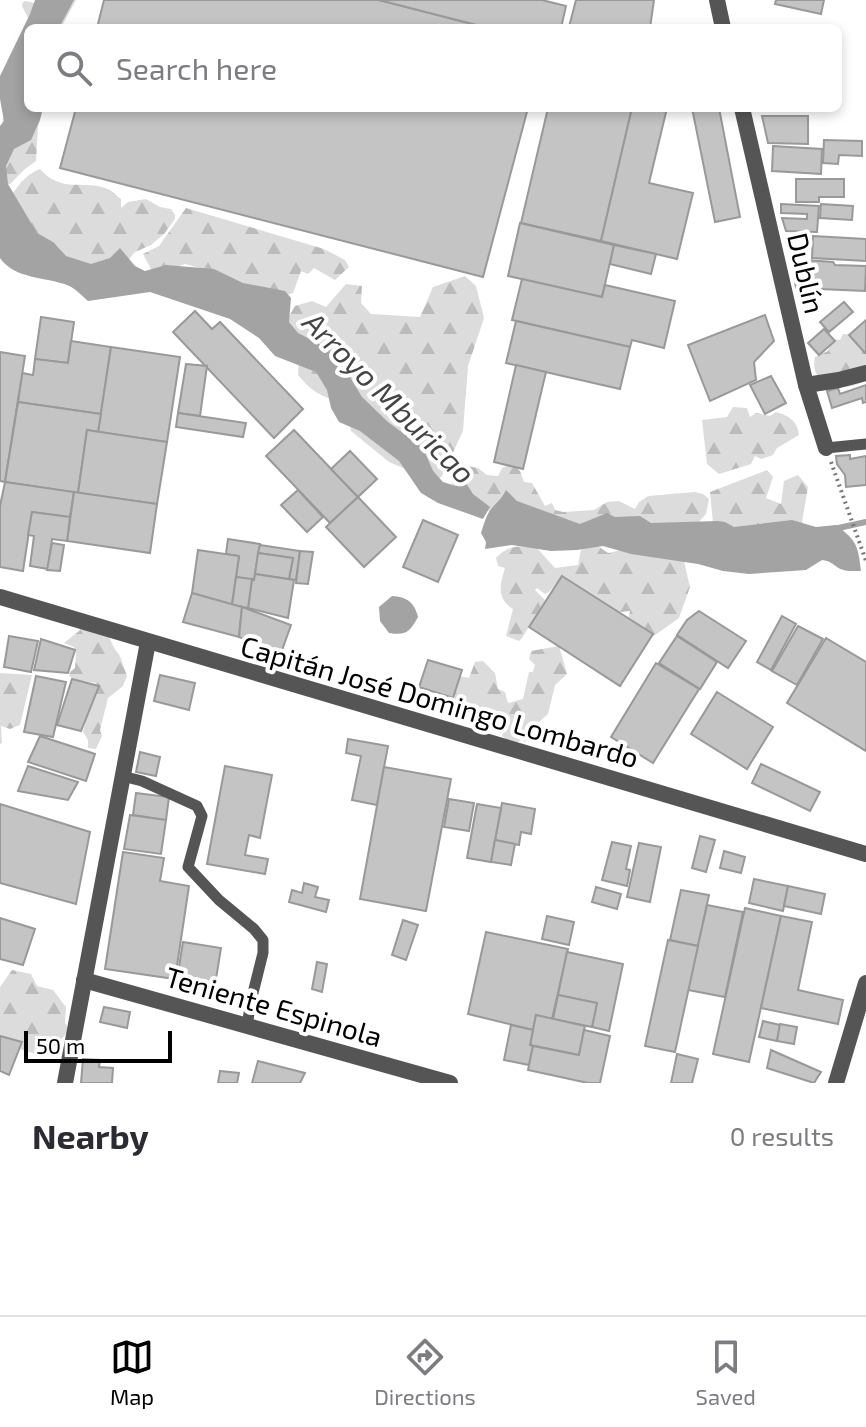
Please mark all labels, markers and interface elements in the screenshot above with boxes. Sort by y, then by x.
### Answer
search box [24,24,842,112]
icon: search [52,46,96,90]
text: Search here [116,50,277,86]
street label: Dublín [781,229,833,317]
water label: Arroyo Mburicao [295,303,484,491]
street label: Capitán José Domingo Lombardo [237,628,643,774]
street label: Teniente Espinola [162,959,386,1053]
scale bar [24,1027,172,1063]
text: 50 m [36,1032,85,1058]
text: Nearby [32,1115,149,1156]
text: 0 results [730,1120,834,1151]
tab: Map [110,1335,154,1409]
tab: Directions [374,1335,476,1409]
tab: Saved [696,1335,756,1409]

